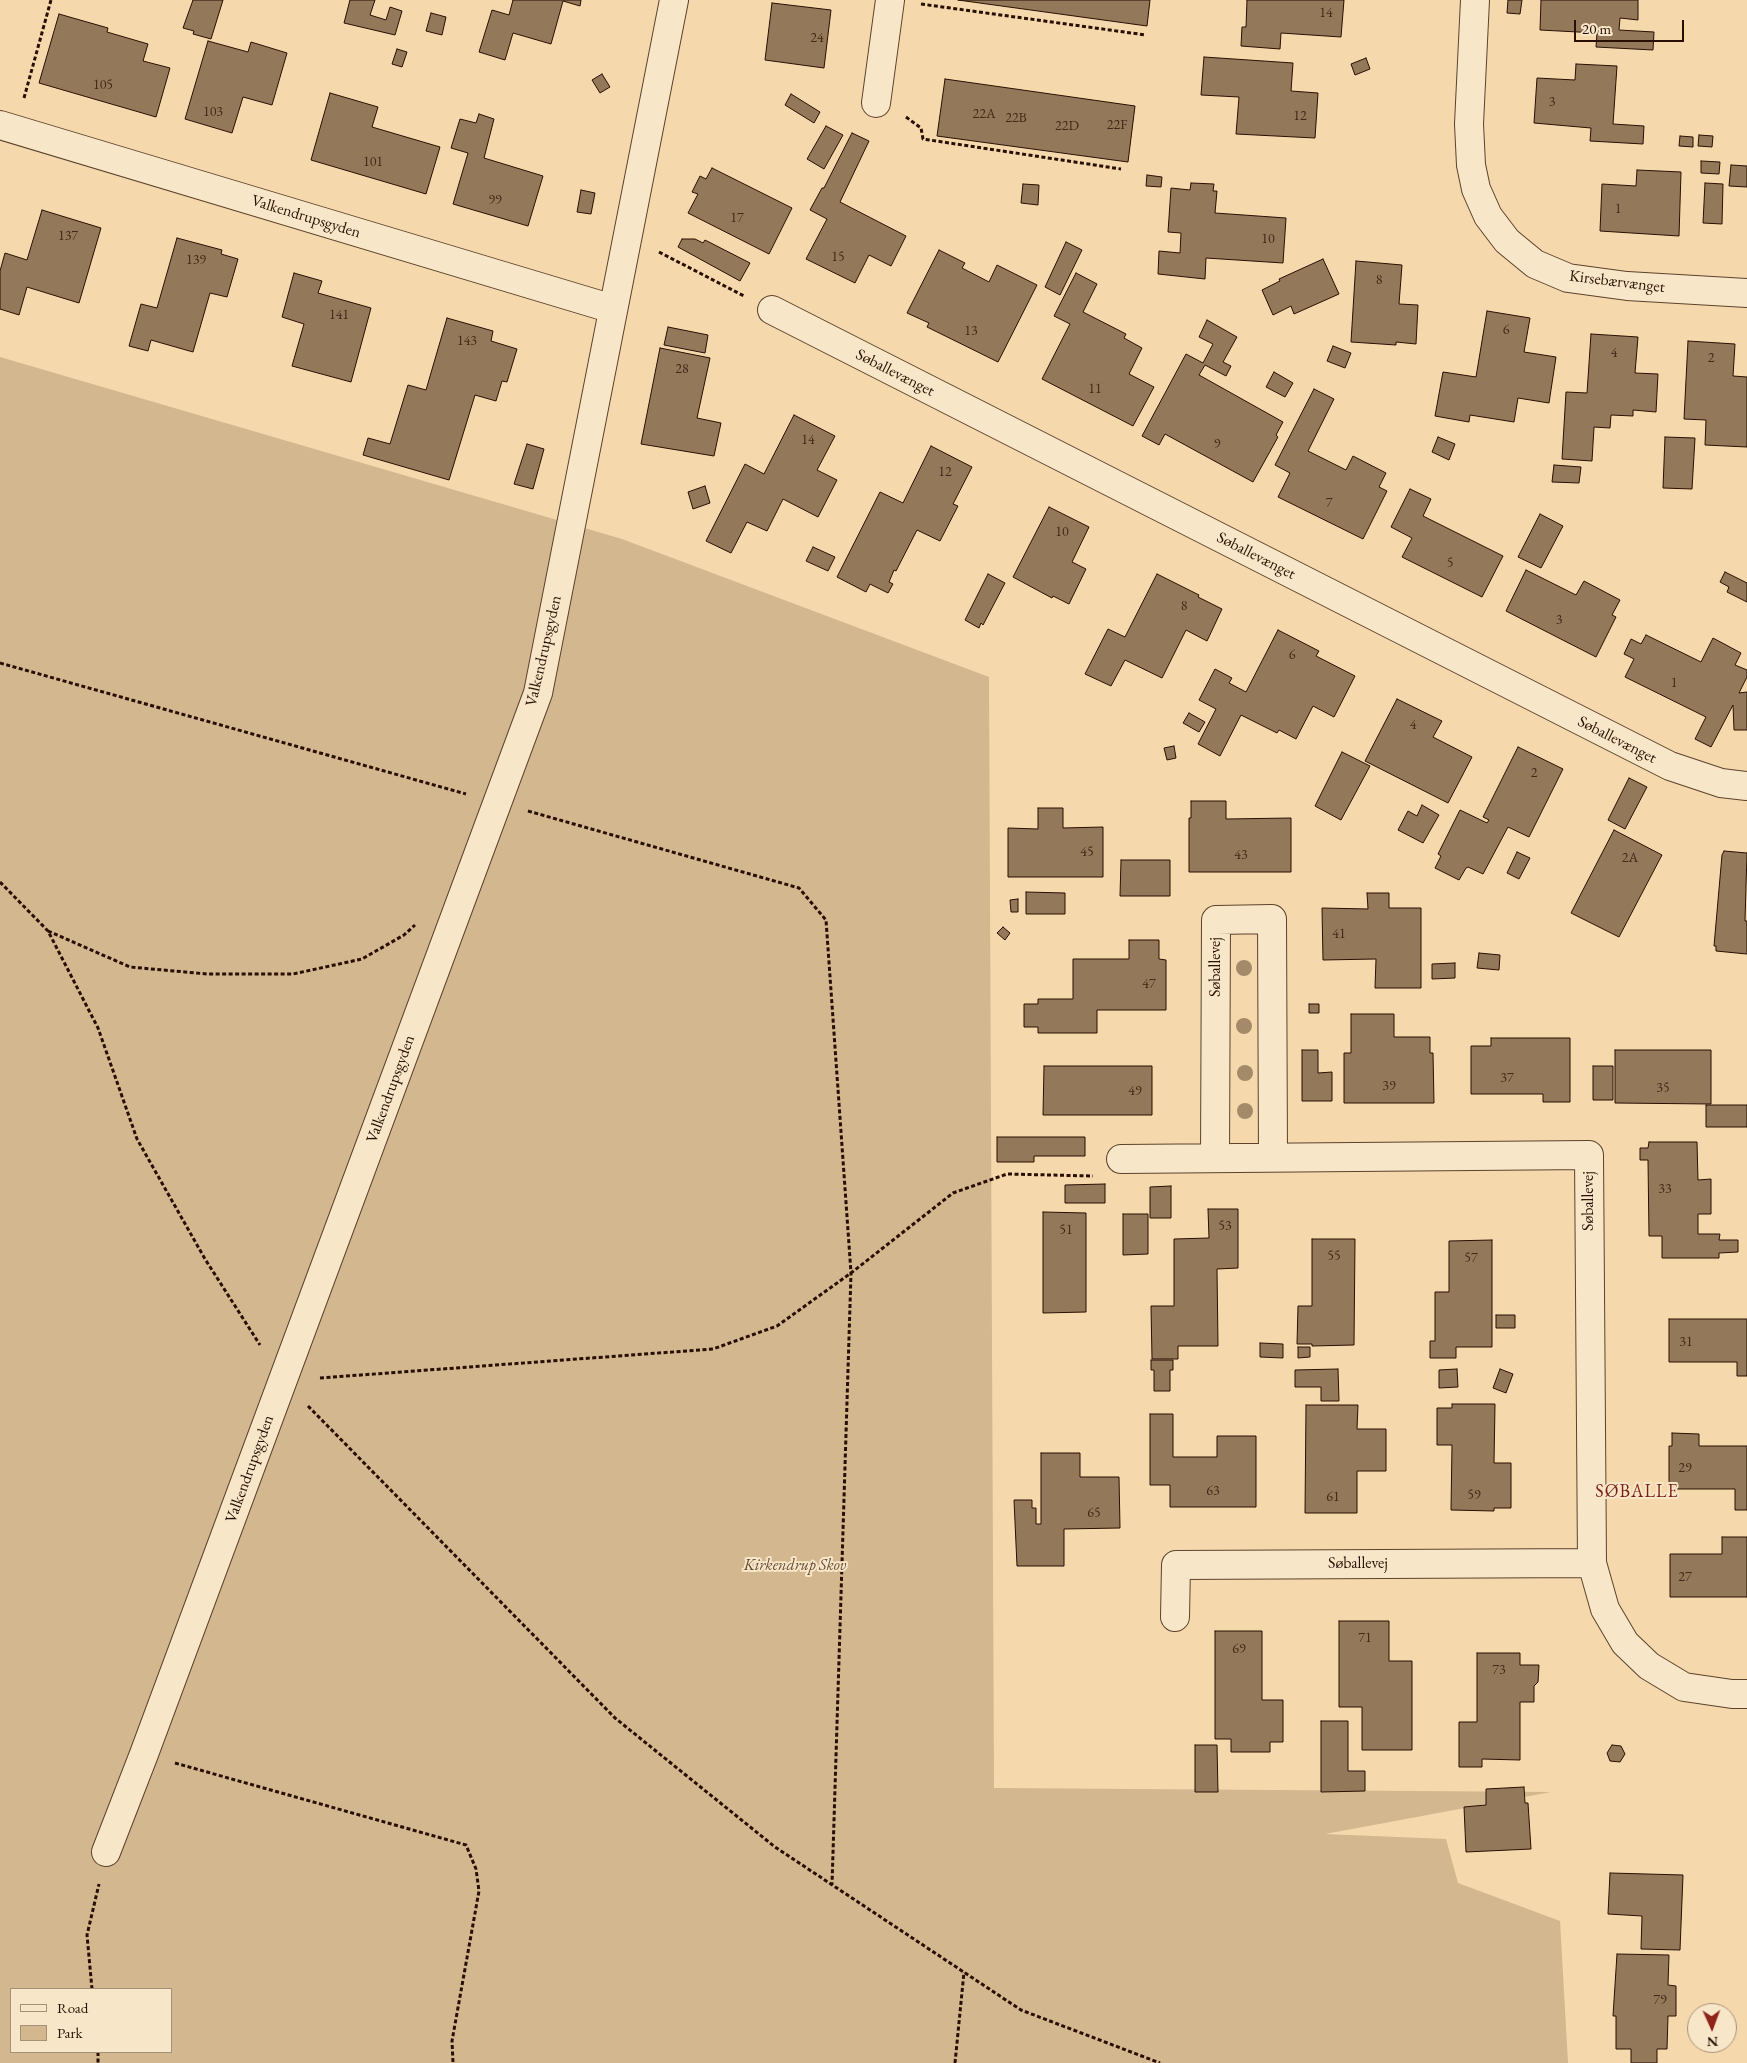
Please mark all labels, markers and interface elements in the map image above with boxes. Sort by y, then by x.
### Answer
house number: 14 [1319,5,1333,21]
scale bar [1577,10,1687,42]
text: 20 m [1582,19,1611,38]
house number: 24 [810,30,824,46]
house number: 105 [93,77,113,93]
house number: 3 [1549,94,1555,110]
house number: 103 [203,104,223,120]
house number: 22A [972,106,996,122]
house number: 12 [1293,108,1307,124]
house number: 22B [1005,110,1027,126]
house number: 22F [1107,117,1127,133]
house number: 22D [1055,118,1079,134]
house number: 101 [363,154,383,170]
street label: Valkendrupsgyden [249,191,363,243]
house number: 99 [488,192,502,208]
house number: 1 [1615,201,1621,217]
house number: 17 [730,210,744,226]
house number: 137 [58,228,78,244]
house number: 10 [1261,231,1275,247]
house number: 15 [831,249,845,265]
house number: 139 [186,252,206,268]
street label: Kirsebærvænget [1568,267,1666,297]
house number: 8 [1376,272,1382,288]
house number: 141 [329,307,349,323]
house number: 6 [1503,322,1509,338]
house number: 13 [964,323,978,339]
house number: 143 [457,333,477,349]
street label: Søballevænget [852,345,938,401]
house number: 4 [1611,345,1617,361]
house number: 2 [1708,350,1714,366]
house number: 28 [675,361,689,377]
house number: 11 [1088,381,1102,397]
house number: 14 [801,432,815,448]
house number: 9 [1214,436,1220,452]
house number: 12 [938,464,952,480]
house number: 7 [1326,495,1332,511]
house number: 10 [1055,524,1069,540]
street label: Søballevænget [1213,528,1299,584]
house number: 5 [1447,555,1453,571]
street label: Valkendrupsgyden [522,594,566,708]
house number: 8 [1181,598,1187,614]
house number: 3 [1556,612,1562,628]
house number: 6 [1289,647,1295,663]
house number: 1 [1671,675,1677,691]
street label: Søballevænget [1574,712,1660,768]
house number: 4 [1410,717,1416,733]
house number: 2 [1531,765,1537,781]
house number: 45 [1080,844,1094,860]
house number: 43 [1234,847,1248,863]
house number: 2A [1622,850,1638,866]
house number: 41 [1332,926,1346,942]
street label: Søballevej [1206,937,1226,997]
house number: 47 [1142,976,1156,992]
street label: Valkendrupsgyden [363,1032,419,1146]
house number: 37 [1500,1070,1514,1086]
house number: 39 [1382,1078,1396,1094]
house number: 35 [1656,1080,1670,1096]
house number: 49 [1128,1083,1142,1099]
street label: Søballevej [1579,1171,1599,1231]
house number: 33 [1658,1181,1672,1197]
house number: 53 [1218,1218,1232,1234]
house number: 51 [1059,1222,1073,1238]
house number: 55 [1327,1248,1341,1264]
house number: 57 [1464,1250,1478,1266]
house number: 31 [1679,1334,1693,1350]
street label: Valkendrupsgyden [222,1412,278,1526]
house number: 29 [1678,1460,1692,1476]
district label: SØBALLE [1594,1481,1680,1503]
house number: 63 [1206,1483,1220,1499]
house number: 59 [1467,1487,1481,1503]
house number: 61 [1326,1489,1340,1505]
house number: 65 [1087,1505,1101,1521]
street label: Søballevej [1328,1554,1388,1574]
park label: Kirkendrup Skov [744,1556,846,1576]
house number: 27 [1678,1569,1692,1585]
house number: 71 [1358,1630,1372,1646]
house number: 69 [1232,1641,1246,1657]
house number: 73 [1492,1662,1506,1678]
legend [10,1988,172,2053]
house number: 79 [1653,1992,1667,2008]
text: Road [57,1998,88,2017]
north arrow [1687,2003,1737,2053]
text: Park [57,2023,83,2042]
text: N [1707,2033,1718,2051]

